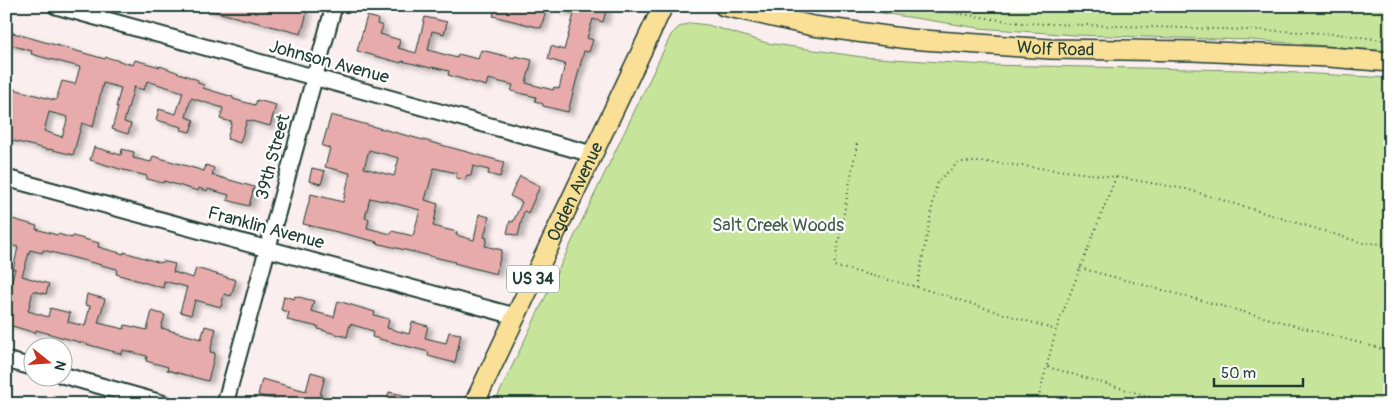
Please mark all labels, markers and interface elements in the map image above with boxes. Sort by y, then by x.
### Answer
street label: Johnson Avenue [266,35,392,89]
street label: Wolf Road [1016,35,1095,61]
street label: 39th Street [251,111,296,202]
street label: Ogden Avenue [541,138,608,245]
street label: Franklin Avenue [205,201,327,255]
park label: Salt Creek Woods [712,214,844,237]
road number: US 34 [507,266,559,292]
north arrow [22,338,72,388]
scale bar [1214,355,1302,387]
text: N [50,359,69,373]
text: 50 m [1221,364,1256,383]

